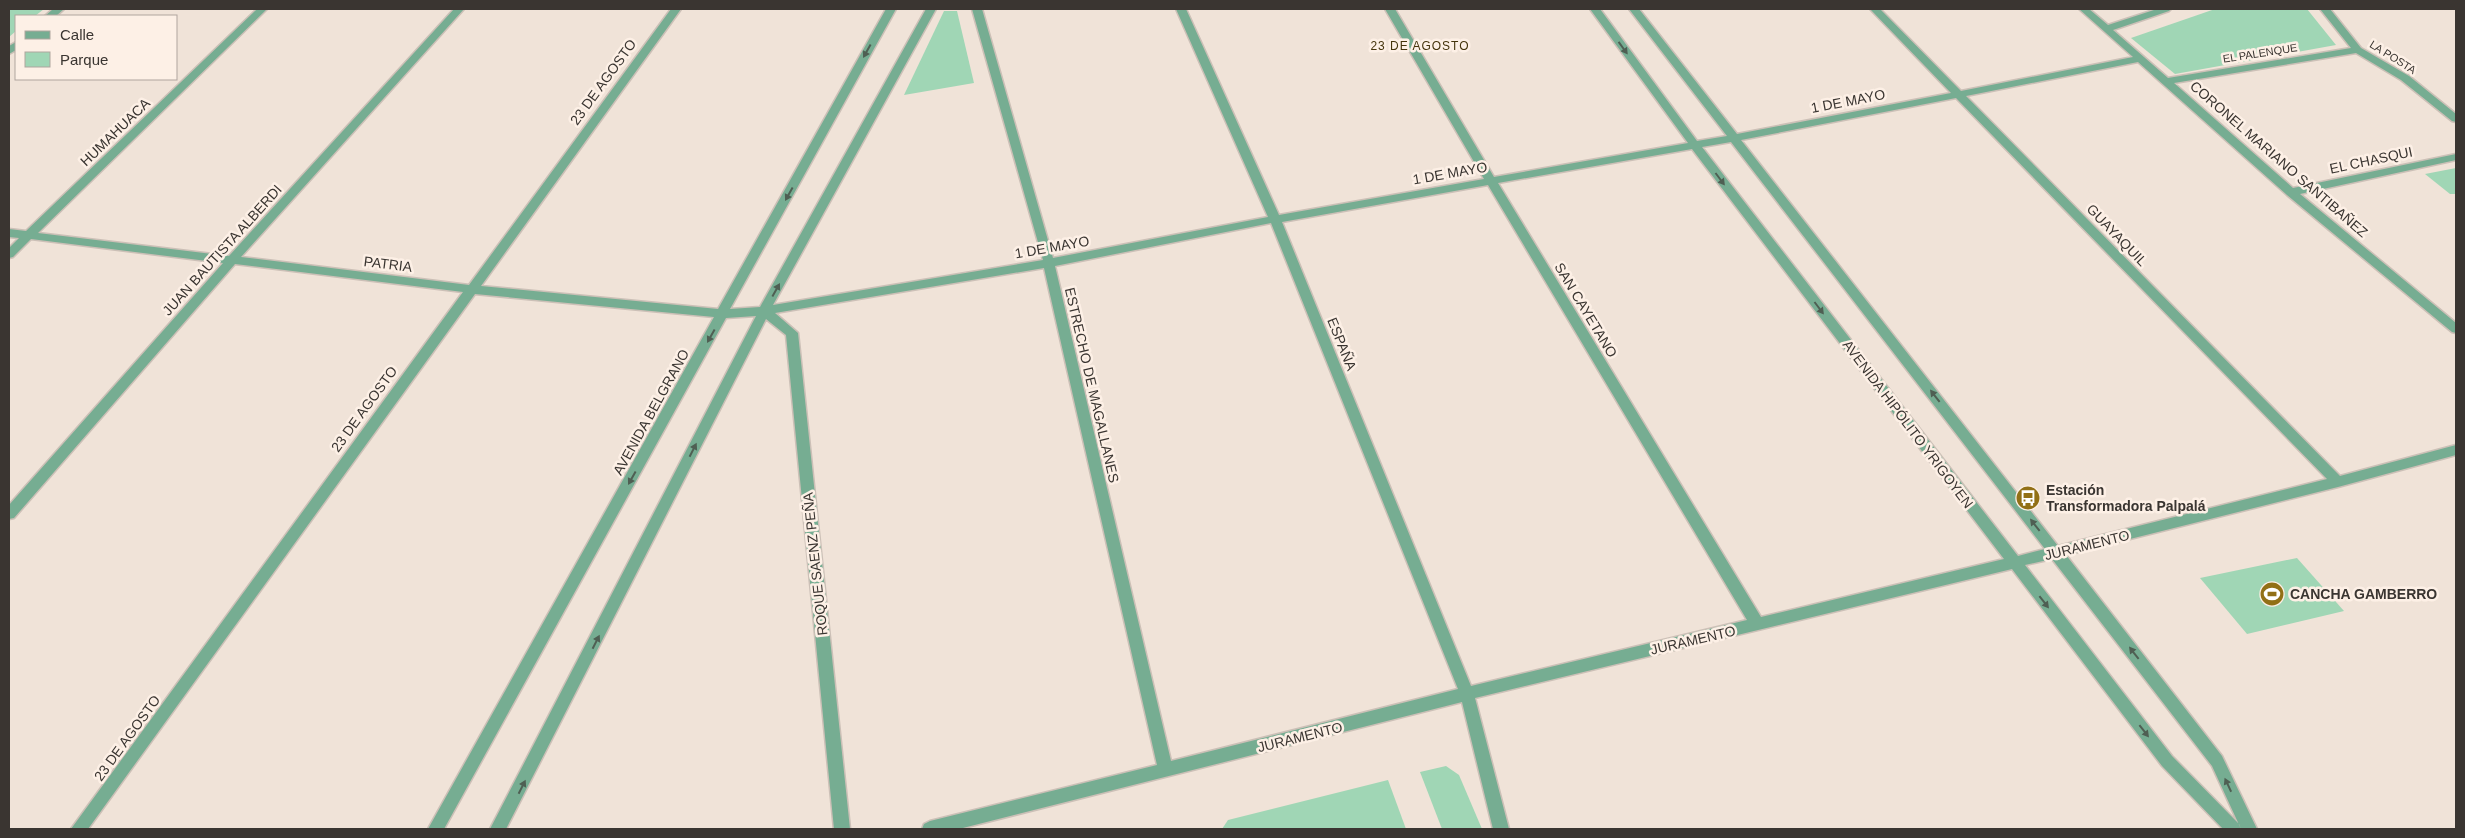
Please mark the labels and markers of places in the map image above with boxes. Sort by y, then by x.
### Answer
place label: Estación Transformadora Palpalá [2046,482,2206,514]
bus stop icon: Estación Transformadora Palpalá [2015,485,2041,511]
sports icon: CANCHA GAMBERRO [2259,581,2285,607]
place label: CANCHA GAMBERRO [2290,586,2437,602]

